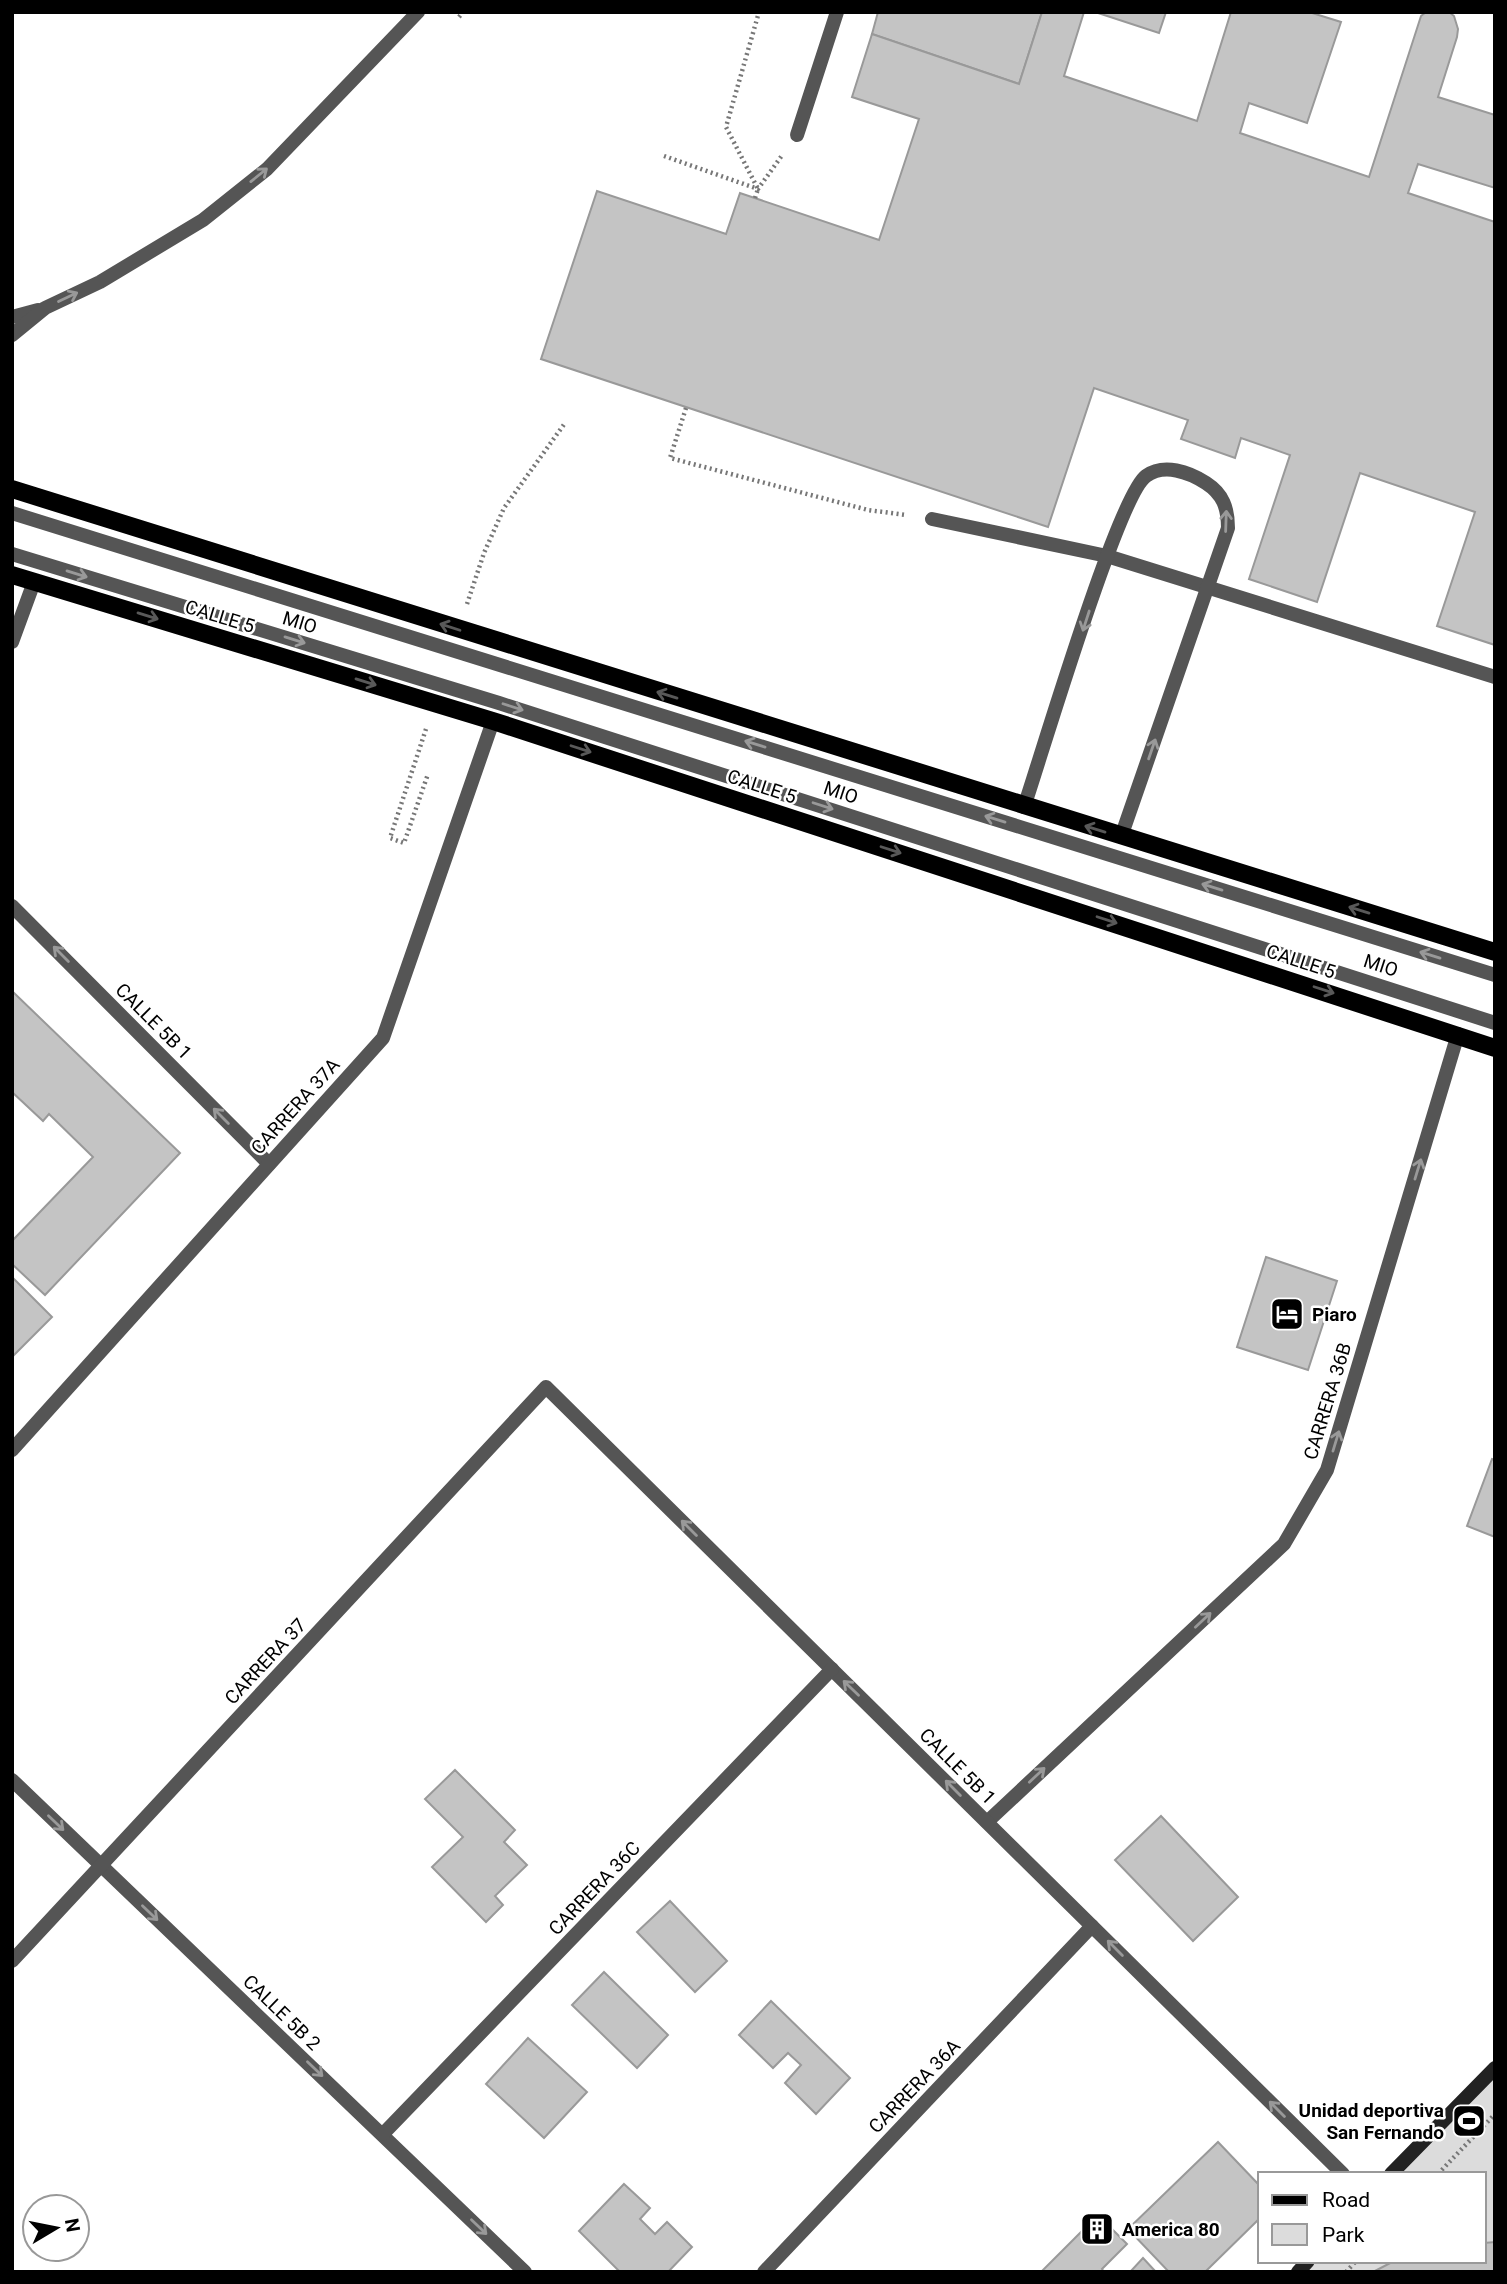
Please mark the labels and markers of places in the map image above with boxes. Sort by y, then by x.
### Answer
hotel icon: Piaro [1268,1295,1306,1333]
place label: Piaro [1312,1303,1357,1326]
place label: Unidad deportiva San Fernando [1299,2099,1444,2144]
sports icon: Unidad deportiva San Fernando [1450,2102,1488,2140]
building icon: America 80 [1078,2210,1116,2248]
place label: America 80 [1122,2218,1220,2241]

